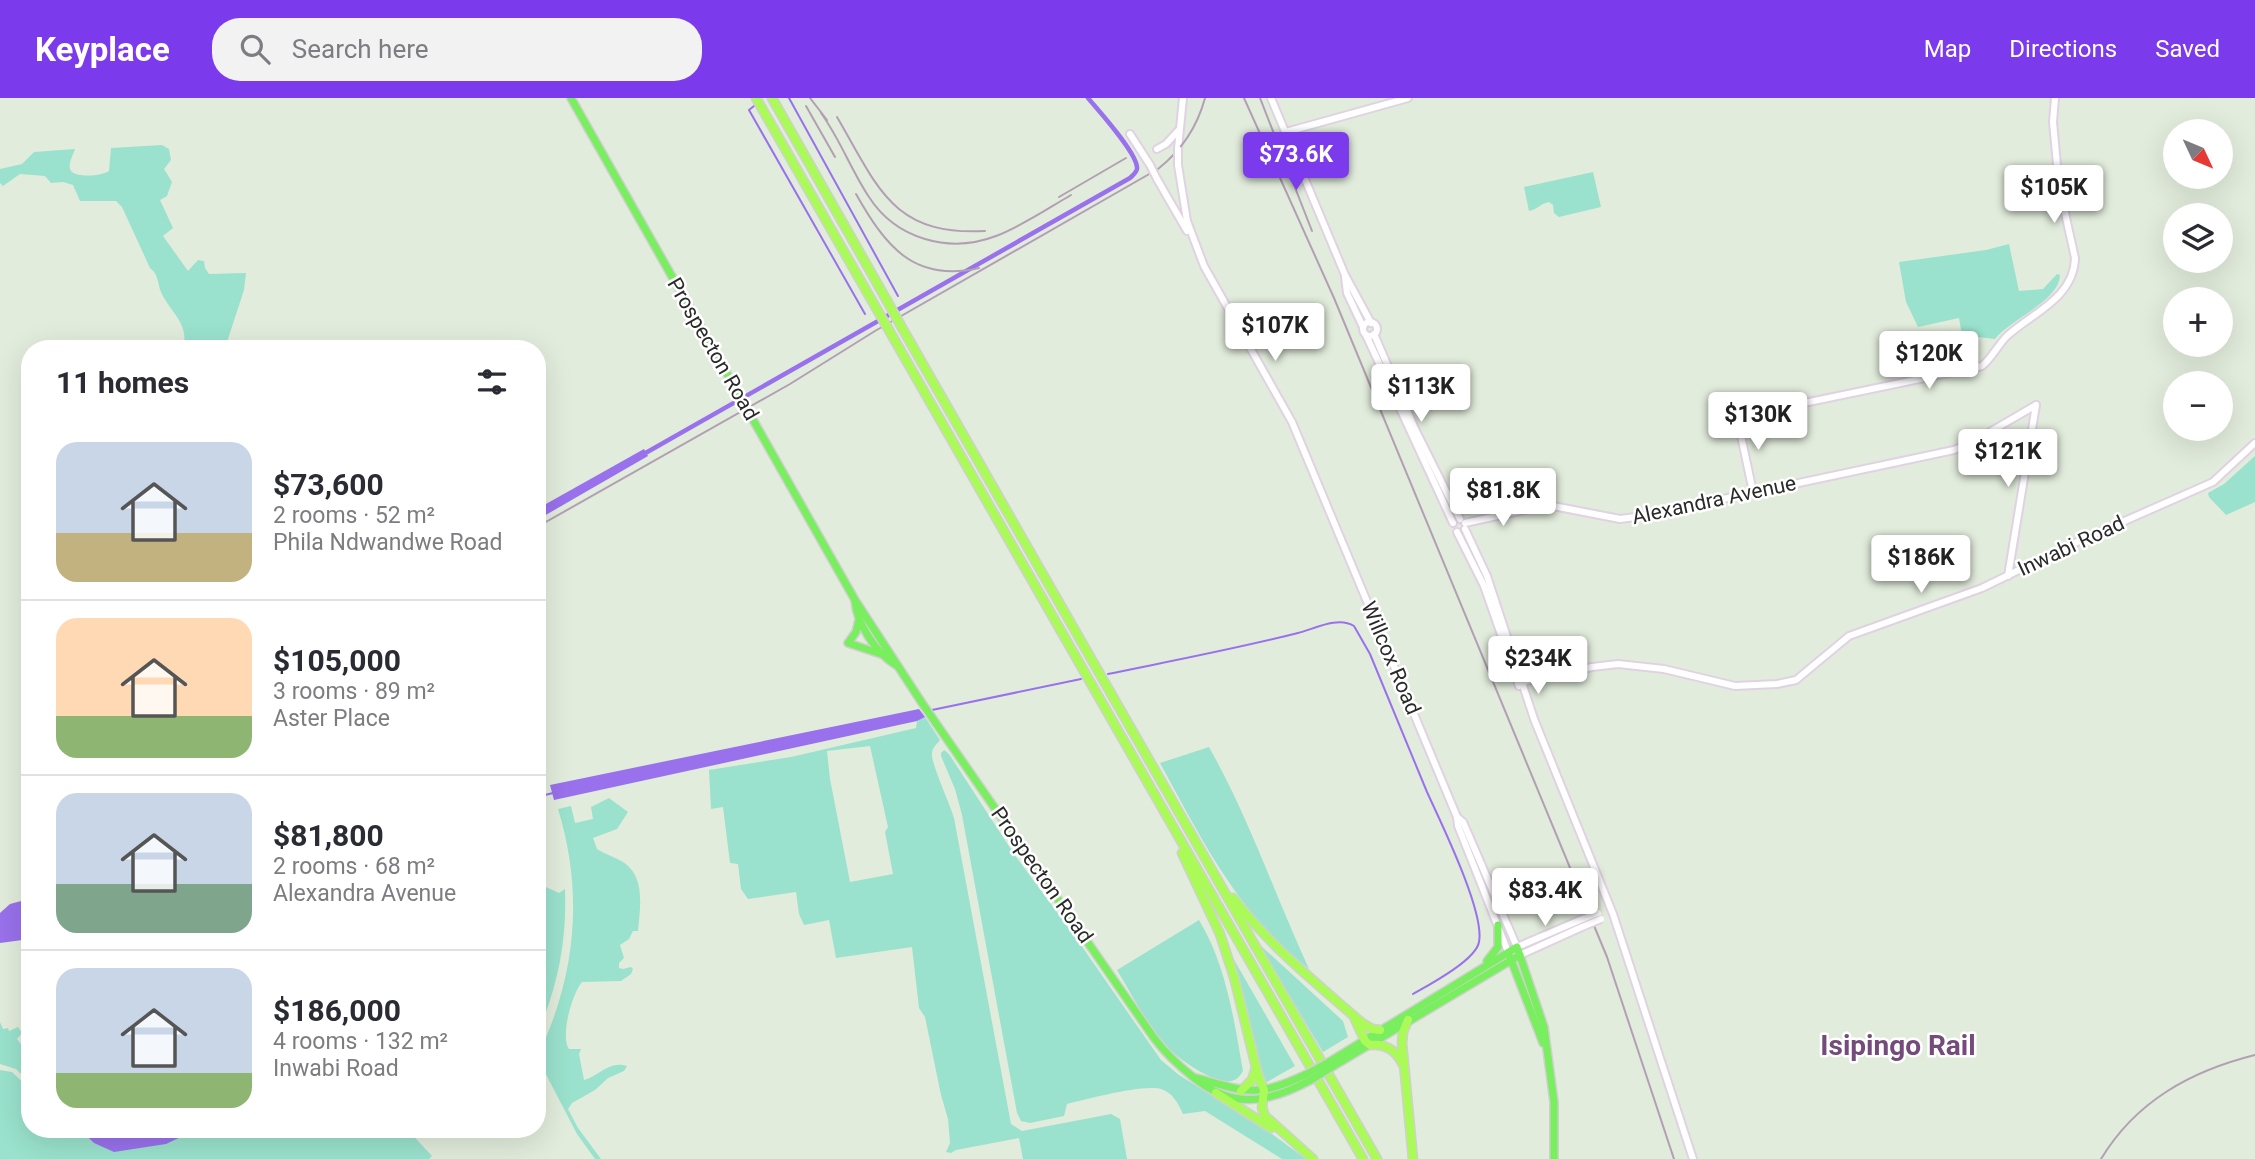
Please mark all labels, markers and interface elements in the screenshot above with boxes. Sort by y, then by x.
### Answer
search box [212,18,702,81]
text: Keyplace [35,30,170,69]
icon: search [236,30,274,68]
text: Search here [292,34,429,64]
text: Map [1924,35,1971,63]
text: Directions [2009,35,2117,63]
text: Saved [2155,35,2220,63]
north arrow [2163,119,2233,189]
map controls [2163,119,2233,441]
pin: $73.6K [1239,132,1353,192]
text: $73.6K [1259,141,1333,168]
pin: $105K [2005,166,2103,225]
text: $105K [2020,174,2088,201]
button: layers [2163,203,2233,273]
street label: Prospecton Road [662,273,764,425]
button: + [2163,287,2233,357]
pin: $107K [1226,303,1324,363]
text: $107K [1241,312,1309,339]
pin: $120K [1880,331,1978,391]
text: $120K [1895,340,1963,367]
icon: filters [473,363,511,401]
pin: $113K [1372,364,1470,424]
text: 11 homes [56,365,189,400]
button: − [2163,371,2233,441]
text: $113K [1387,373,1455,400]
pin: $130K [1709,392,1807,452]
text: $130K [1724,401,1792,428]
pin: $121K [1959,430,2057,489]
text: $121K [1974,438,2042,465]
text: $73,600 [273,467,384,502]
pin: $81.8K [1446,468,1560,528]
icon: home [112,470,196,554]
street label: Alexandra Avenue [1630,471,1798,529]
text: $81.8K [1466,477,1540,504]
text: 2 rooms · 52 m² [273,502,435,529]
street label: Inwabi Road [2014,511,2128,581]
text: Phila Ndwandwe Road [273,529,502,556]
pin: $186K [1872,536,1970,595]
text: $186K [1887,544,1955,571]
street label: Willcox Road [1356,598,1426,718]
pin: $234K [1489,636,1587,696]
text: $105,000 [273,643,401,678]
text: $234K [1504,645,1572,672]
icon: home [112,646,196,730]
text: 3 rooms · 89 m² [273,678,435,705]
text: Aster Place [273,705,390,732]
street label: Prospecton Road [986,802,1098,948]
text: $81,800 [273,818,384,853]
icon: home [112,821,196,905]
text: 2 rooms · 68 m² [273,853,435,880]
pin: $83.4K [1488,868,1602,928]
text: $83.4K [1508,877,1582,904]
text: Alexandra Avenue [273,880,456,907]
text: $186,000 [273,993,401,1028]
icon: home [112,996,196,1080]
text: 4 rooms · 132 m² [273,1028,448,1055]
district label: Isipingo Rail [1820,1029,1976,1062]
text: Inwabi Road [273,1055,399,1082]

